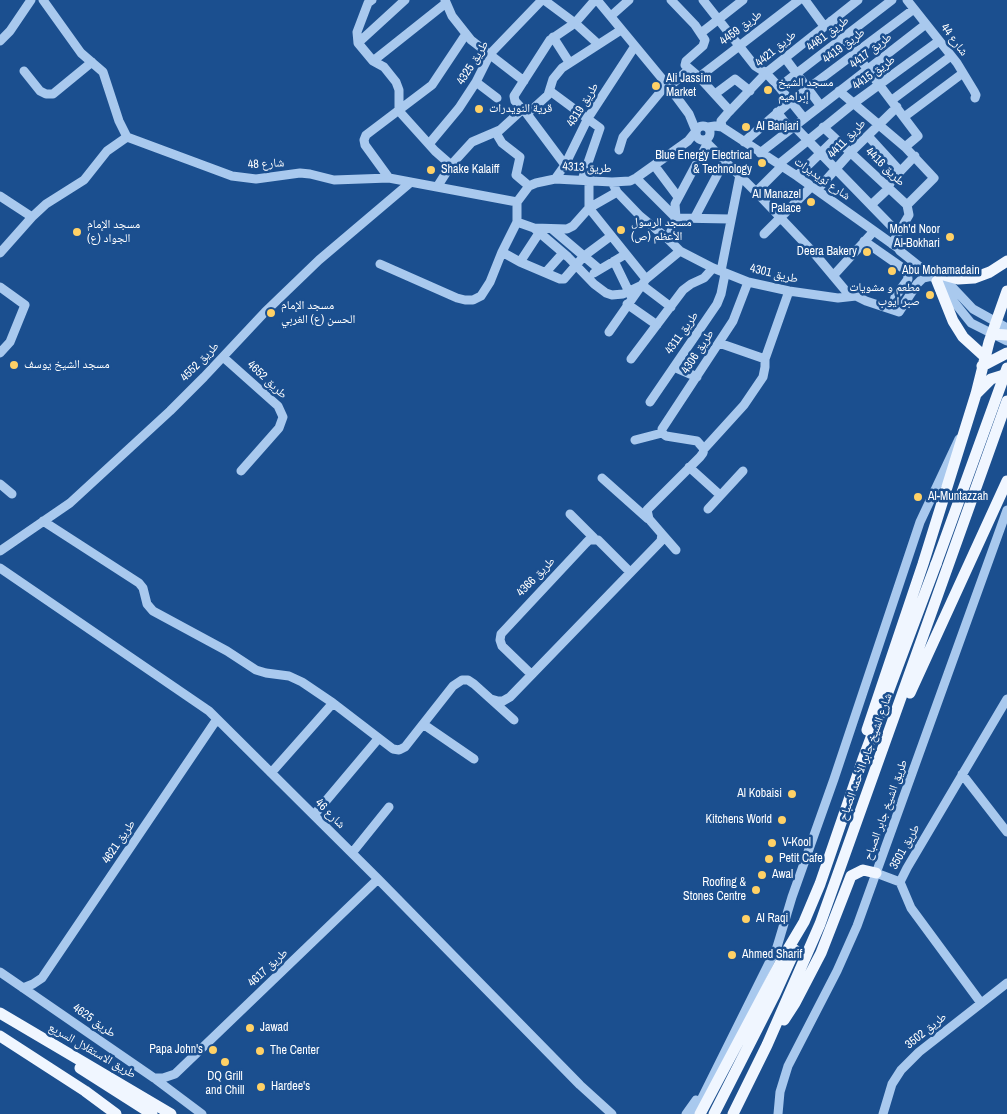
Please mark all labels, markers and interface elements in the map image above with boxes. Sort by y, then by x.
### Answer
street label: طريق 4459 [717,7,765,49]
street label: طريق 4461 [804,13,852,55]
street label: شارع 44 [937,21,971,59]
street label: طريق 4419 [820,25,868,67]
street label: طريق 4421 [753,28,799,70]
street label: طريق 4417 [847,30,895,72]
street label: طريق 4325 [454,38,492,88]
street label: طريق 4415 [850,53,898,93]
place label: Ali Jassim Market [666,72,711,100]
place label: مسجد الشيخ إبراهيم [778,76,834,104]
street label: طريق 4319 [564,80,602,130]
marker: Ali Jassim Market [650,80,662,92]
marker: مسجد الشيخ إبراهيم [762,84,774,96]
place label: قرية النويدرات [489,102,552,116]
marker: قرية النويدرات [473,103,485,115]
street label: طريق 4411 [825,117,869,161]
place label: Al Banjari [756,120,799,134]
marker: Al Banjari [740,121,752,133]
street label: طريق 4416 [862,145,908,189]
place label: Blue Energy Electrical & Technology [655,149,752,177]
street label: شارع نويديرات [791,154,853,204]
street label: شارع 48 [247,156,285,172]
marker: Blue Energy Electrical & Technology [756,157,768,169]
street label: طريق 4313 [562,160,612,176]
place label: Shake Kalaiff [441,163,499,177]
marker: Shake Kalaiff [425,164,437,176]
place label: Al Manazel Palace [752,188,801,216]
marker: Al Manazel Palace [805,196,817,208]
place label: مسجد الرسول الأعظم (ص) [631,216,692,244]
place label: مسجد الإمام الجواد (ع) [87,218,140,246]
place label: Moh'd Noor Al-Bokhari [889,223,940,251]
marker: مسجد الرسول الأعظم (ص) [615,224,627,236]
marker: مسجد الإمام الجواد (ع) [71,226,83,238]
marker: Moh'd Noor Al-Bokhari [944,231,956,243]
place label: Deera Bakery [797,245,857,259]
marker: Deera Bakery [861,246,873,258]
street label: طريق 4301 [748,261,800,287]
place label: Abu Mohamadain [902,264,980,278]
marker: Abu Mohamadain [886,265,898,277]
place label: مطعم و مشويات صبر ايوب [849,281,920,309]
marker: مطعم و مشويات صبر ايوب [924,289,936,301]
place label: مسجد الإمام الحسن (ع) الغربي [281,299,355,327]
marker: مسجد الإمام الحسن (ع) الغربي [265,307,277,319]
street label: طريق 4311 [662,309,702,357]
street label: طريق 4306 [679,327,717,377]
street label: طريق 4552 [178,339,222,385]
place label: مسجد الشيخ يوسف [24,358,110,372]
street label: طريق 4652 [244,358,290,402]
marker: مسجد الشيخ يوسف [8,359,20,371]
place label: Al-Muntazzah [928,490,988,504]
marker: Al-Muntazzah [912,491,924,503]
street label: طريق 4366 [514,554,558,600]
street label: شارع الشيخ جابر الأحمد الصباح [836,691,896,823]
street label: طريق الشيخ جابر الصباح [861,758,911,862]
place label: Al Kobaisi [737,787,782,801]
marker: Al Kobaisi [786,788,798,800]
street label: شارع 46 [312,796,348,832]
place label: Kitchens World [705,813,772,827]
marker: Kitchens World [776,814,788,826]
street label: طريق 4621 [99,818,139,866]
street label: طريق 3501 [887,822,923,872]
place label: V-Kool [782,836,811,850]
marker: V-Kool [766,837,778,849]
place label: Petit Cafe [779,852,823,866]
marker: Petit Cafe [763,853,775,865]
place label: Awal [772,868,793,882]
marker: Awal [756,869,768,881]
place label: Roofing & Stones Centre [683,876,746,904]
marker: Roofing & Stones Centre [750,884,762,896]
place label: Al Raqi [756,912,788,926]
marker: Al Raqi [740,913,752,925]
street label: طريق 4617 [245,946,291,990]
place label: Ahmed Sharif [742,948,802,962]
marker: Ahmed Sharif [726,949,738,961]
street label: طريق 4625 [70,1001,118,1041]
street label: طريق 3502 [902,1010,950,1052]
street label: طريق الاستقلال السريع [46,1020,138,1082]
place label: Jawad [260,1021,288,1035]
marker: Jawad [244,1022,256,1034]
place label: Papa John's [149,1043,203,1057]
marker: Papa John's [207,1044,219,1056]
place label: The Center [270,1044,319,1058]
marker: The Center [254,1045,266,1057]
marker: DQ Grill and Chill [219,1056,231,1068]
place label: DQ Grill and Chill [206,1070,244,1098]
place label: Hardee's [271,1080,310,1094]
marker: Hardee's [255,1081,267,1093]

